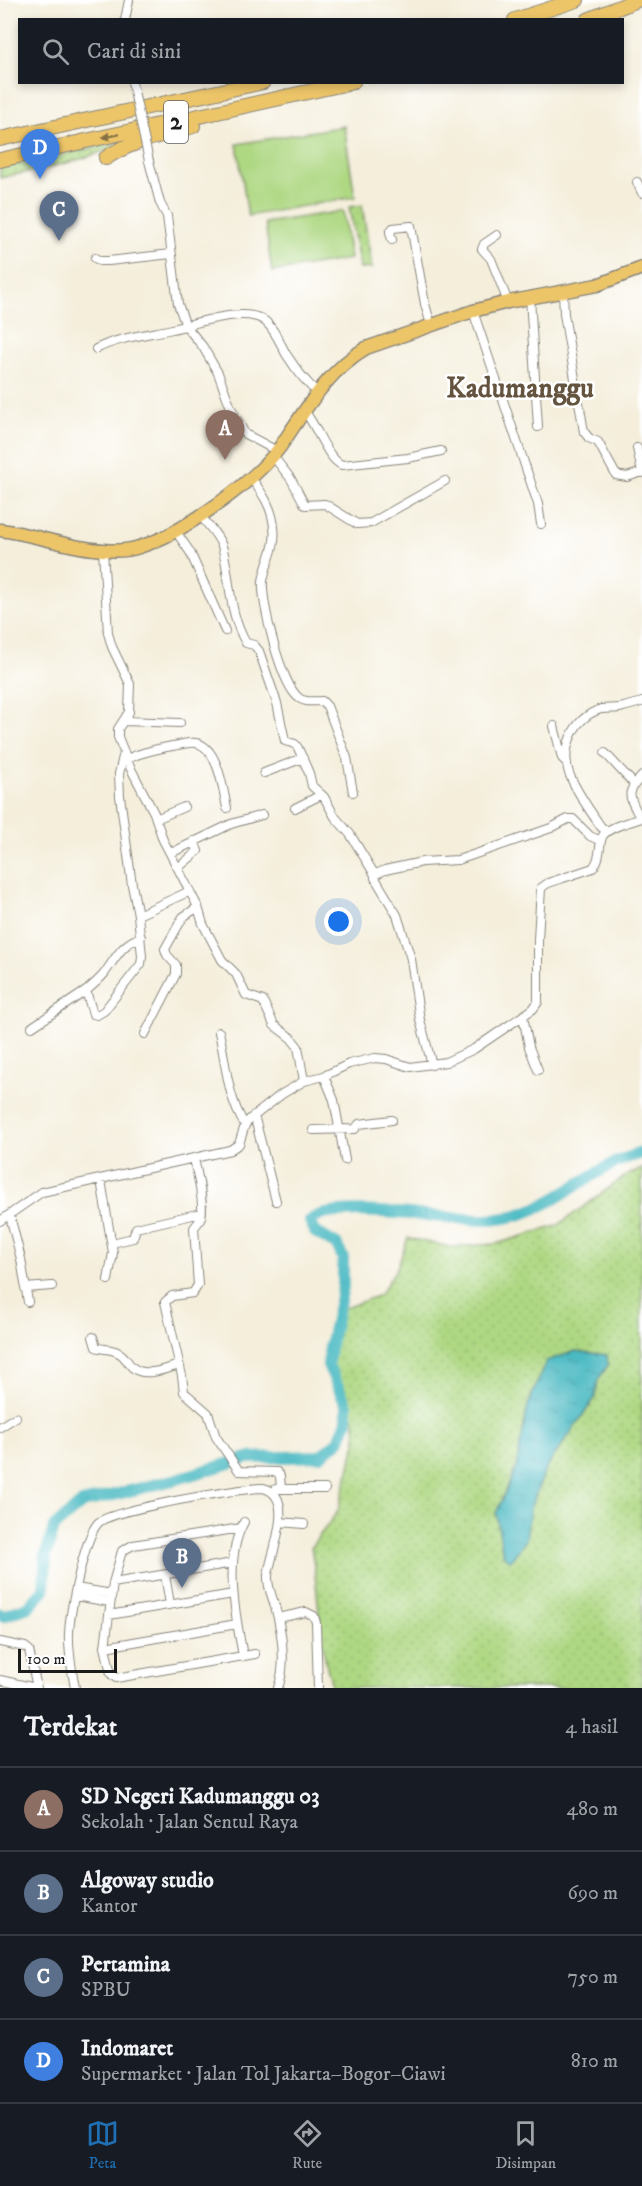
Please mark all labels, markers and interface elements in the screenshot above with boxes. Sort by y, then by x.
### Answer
search box [18,18,624,84]
icon: search [39,35,72,68]
text: Cari di sini [87,38,181,65]
road number: 2 [164,101,188,143]
pin: D [20,130,60,179]
one-way arrow [101,132,120,141]
pin: C [40,192,78,241]
district label: Kadumanggu [446,371,594,406]
pin: A [206,410,244,460]
your location [324,907,353,936]
pin: B [162,1538,201,1588]
scale bar [18,1646,117,1674]
text: 100 m [27,1649,66,1669]
text: Terdekat [24,1711,117,1744]
text: 4 hasil [565,1715,618,1740]
text: SD Negeri Kadumanggu 03 [81,1783,319,1810]
text: A [37,1797,50,1822]
text: 480 m [566,1797,618,1822]
text: Sekolah · Jalan Sentul Raya [81,1810,298,1835]
text: Algoway studio [81,1867,214,1894]
text: B [37,1881,50,1906]
text: 690 m [568,1881,618,1906]
text: Kantor [81,1894,137,1919]
text: Pertamina [81,1951,170,1978]
text: C [37,1965,50,1990]
text: 750 m [568,1965,618,1990]
text: SPBU [81,1978,131,2003]
text: Indomaret [81,2035,173,2062]
text: D [36,2049,51,2074]
text: 810 m [571,2049,618,2074]
text: Supermarket · Jalan Tol Jakarta–Bogor–Ciawi [81,2062,446,2087]
tab: Peta [86,2117,119,2173]
tab: Rute [291,2117,324,2173]
tab: Disimpan [495,2117,556,2173]

